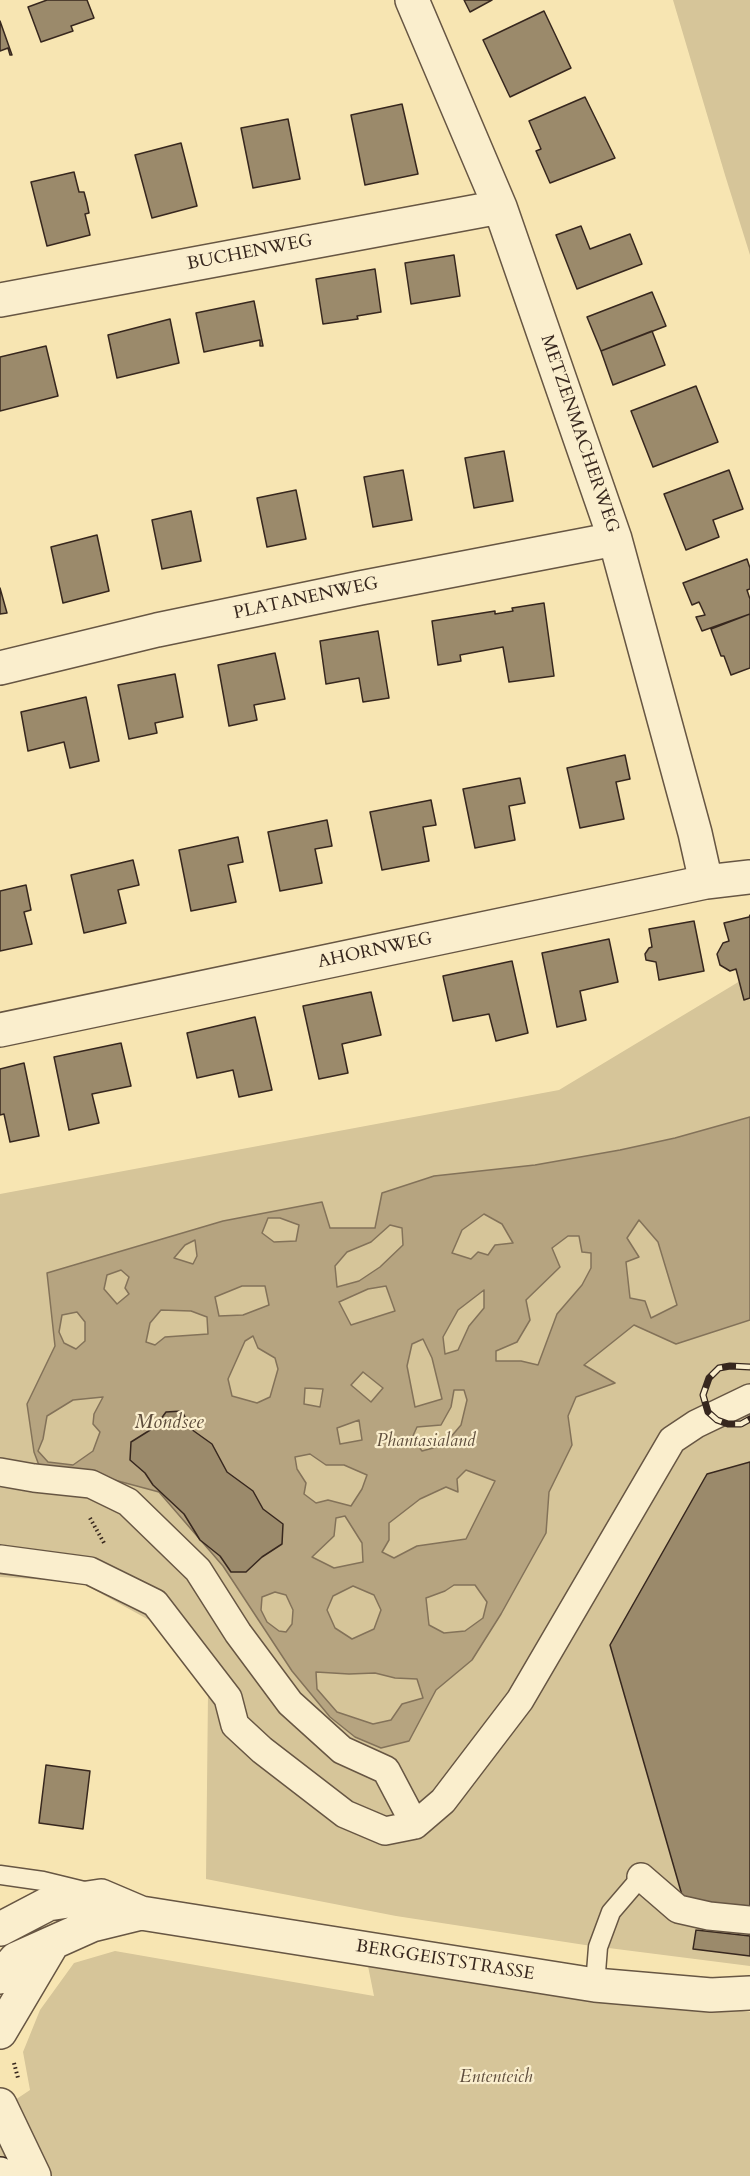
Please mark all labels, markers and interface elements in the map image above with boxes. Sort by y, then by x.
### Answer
street label: BUCHENWEG [185,230,315,276]
street label: METZENMACHERWEG [535,332,623,536]
street label: PLATANENWEG [232,573,380,625]
street label: AHORNWEG [316,928,434,974]
water label: Mondsee [134,1411,204,1435]
park label: Phantasialand [377,1431,475,1453]
street label: BERGGEISTSTRASSE [354,1936,536,1986]
park label: Ententeich [459,2067,533,2089]

